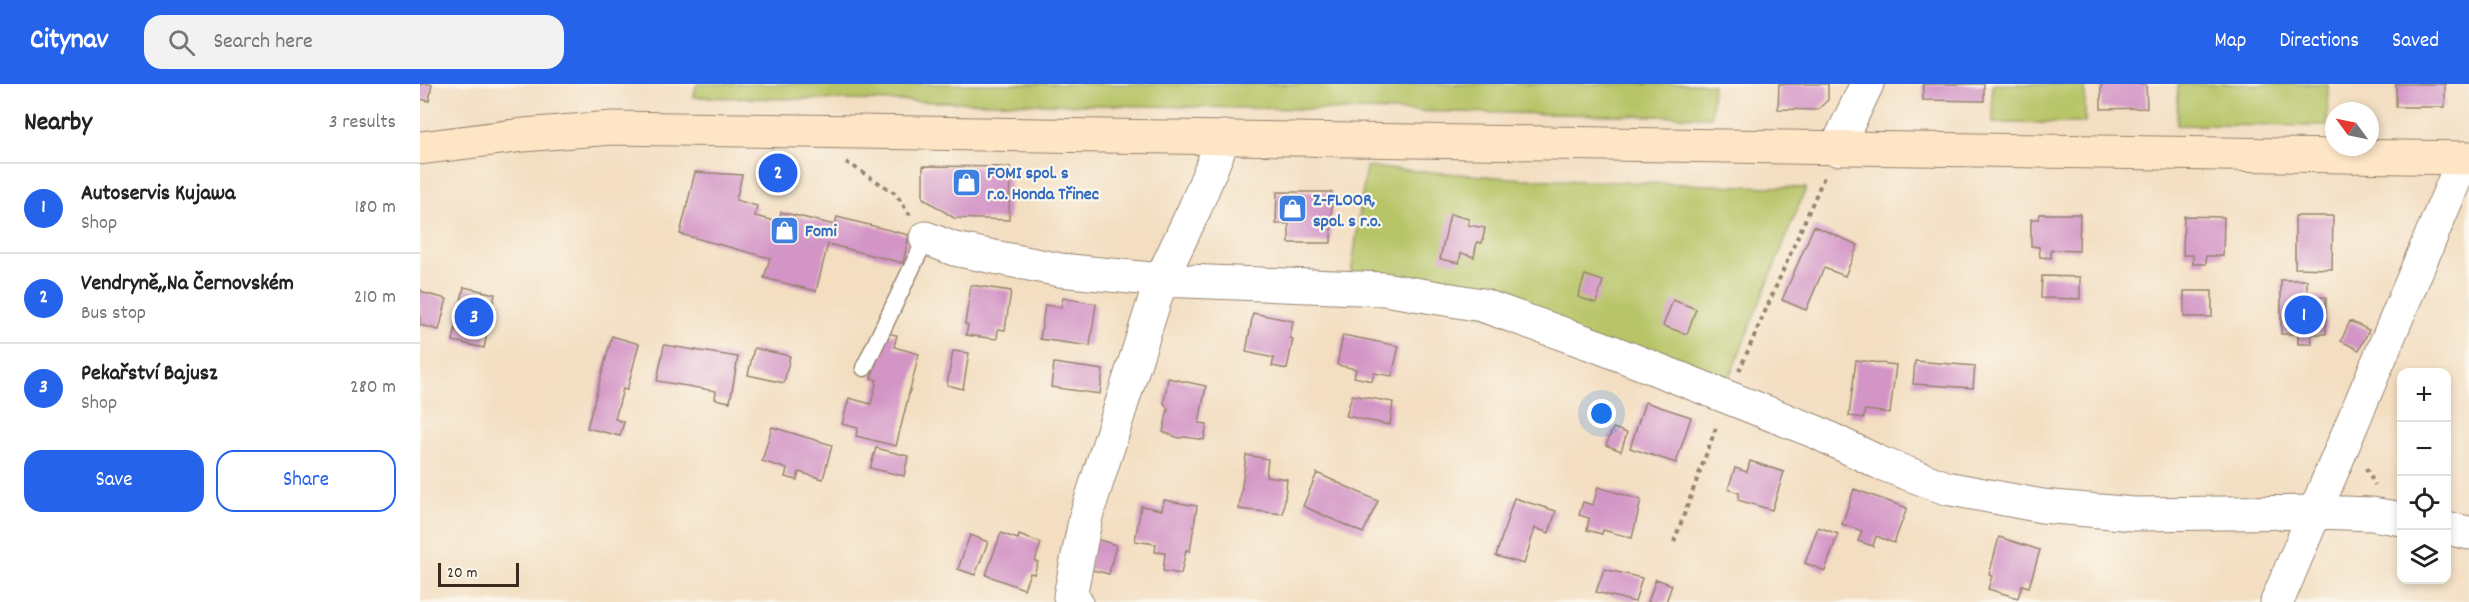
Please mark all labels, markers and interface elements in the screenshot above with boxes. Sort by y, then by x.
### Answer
search box [144,15,564,69]
text: Citynav [30,22,108,62]
icon: search [165,26,198,59]
text: Search here [213,27,313,58]
text: Map [2215,27,2246,57]
text: Directions [2279,27,2359,57]
text: Saved [2392,27,2439,57]
north arrow [2325,102,2379,156]
text: Nearby [24,105,92,142]
text: 3 results [329,109,396,137]
pin: 2 [758,150,798,196]
place label: FOMI spol. s r.o. Honda Třinec [987,162,1099,208]
shop icon: FOMI spol. s r.o. Honda Třinec [950,166,982,198]
text: Autoservis Kujawa [81,179,235,210]
place label: Z-FLOOR, spol. s r.o. [1313,189,1381,235]
shop icon: Z-FLOOR, spol. s r.o. [1276,193,1308,225]
text: 1 [41,194,46,222]
text: 180 m [354,194,396,222]
text: Shop [81,210,117,238]
shop icon: Fomi [768,214,800,246]
place label: Fomi [805,220,837,245]
text: Vendryně,,Na Černovském [81,269,294,300]
text: 2 [39,284,48,312]
text: 210 m [354,284,396,312]
pin: 1 [2284,292,2324,338]
pin: 3 [454,294,494,340]
text: Bus stop [81,300,146,328]
text: Pekařství Bajusz [81,359,217,390]
map controls [2397,368,2451,584]
button: + [2397,368,2451,422]
text: 3 [39,374,48,402]
text: 280 m [350,374,396,402]
text: Shop [81,390,117,418]
your location [1587,399,1616,428]
button: − [2397,422,2451,476]
button: Save [24,450,204,512]
button: Share [216,450,396,512]
button: locate [2397,476,2451,530]
button: layers [2397,530,2451,584]
scale bar [438,560,519,588]
text: 20 m [447,562,477,585]

